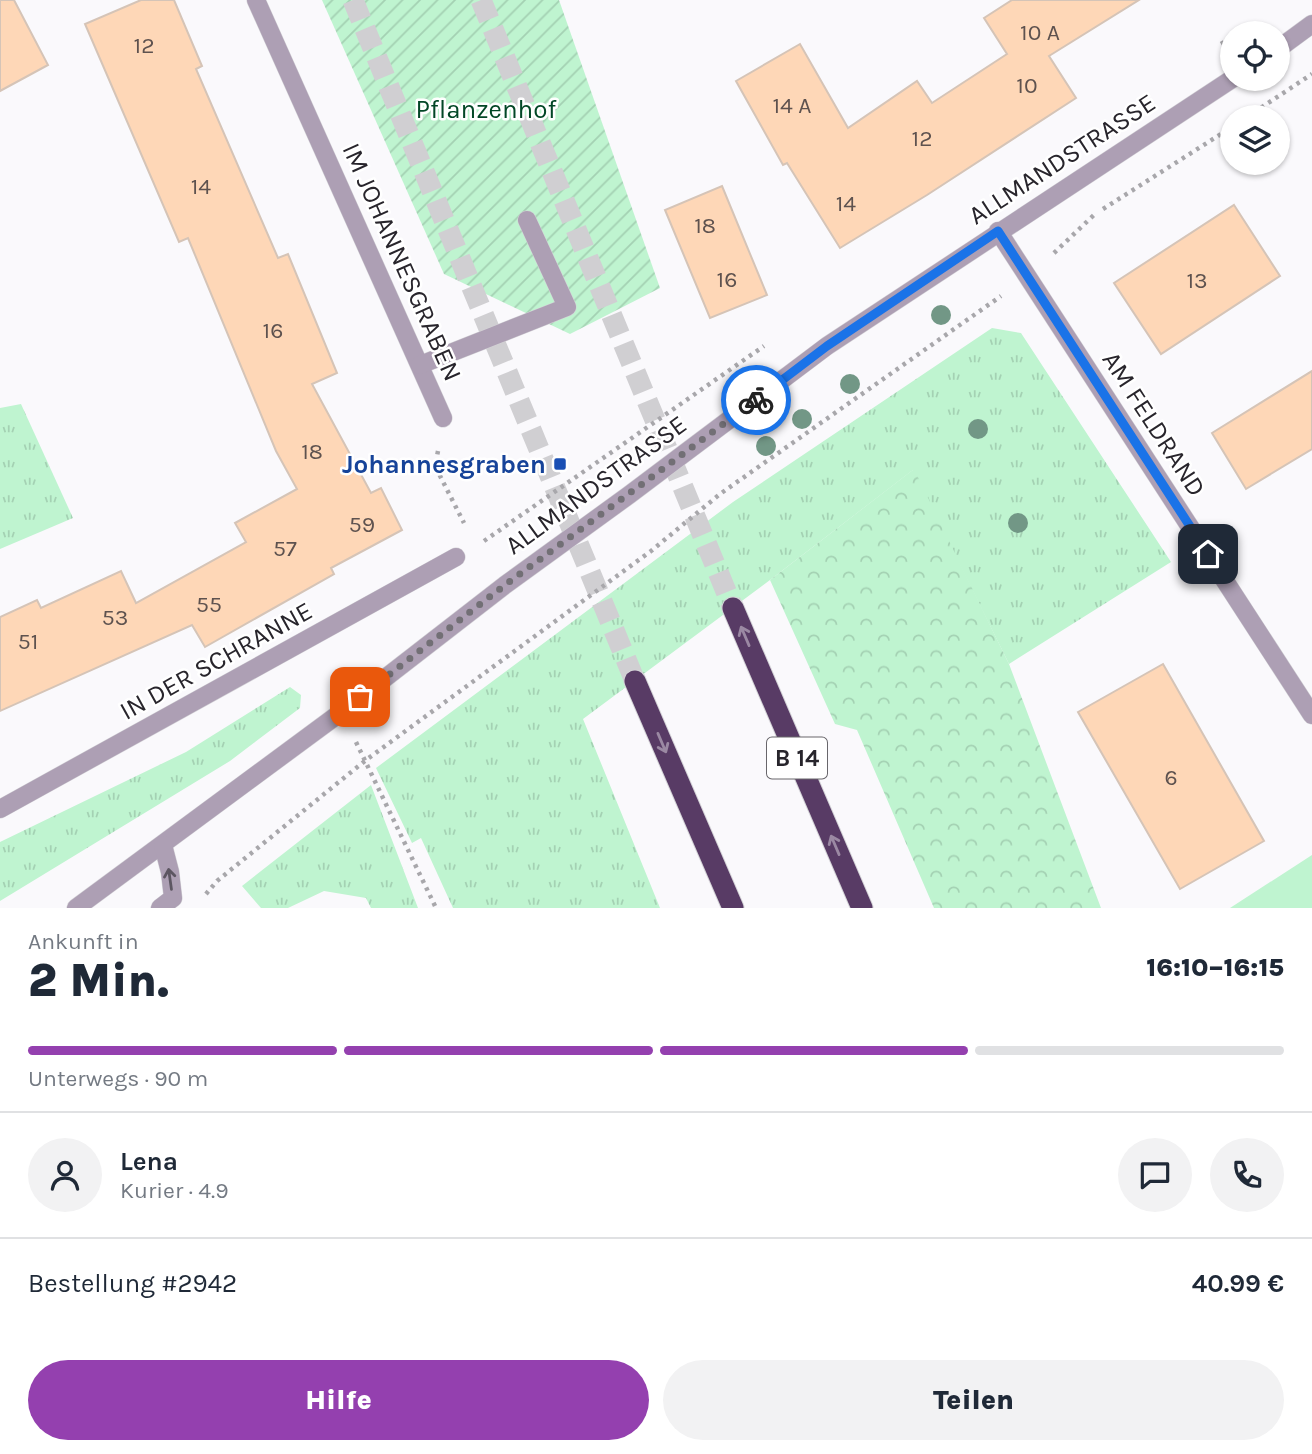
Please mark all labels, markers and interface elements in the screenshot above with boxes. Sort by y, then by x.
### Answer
house number: 10 A [1020,19,1060,46]
map controls [1220,21,1290,175]
button: locate [1220,21,1290,91]
house number: 12 [134,32,154,59]
house number: 10 [1016,72,1038,99]
street label: ALLMANDSTRASSE [963,87,1161,231]
house number: 14 A [772,92,812,119]
park label: Pflanzenhof [416,94,557,125]
button: layers [1220,105,1290,175]
house number: 12 [912,125,932,152]
street label: IM JOHANNESGRABEN [336,138,468,386]
house number: 14 [191,173,211,200]
house number: 14 [836,190,856,217]
house number: 18 [694,212,716,239]
house number: 16 [717,266,737,293]
house number: 13 [1186,267,1208,294]
house number: 16 [263,317,283,344]
street label: AM FELDRAND [1096,346,1212,502]
courier [721,365,791,435]
icon: bike [737,381,775,419]
street label: ALLMANDSTRASSE [499,409,693,561]
house number: 18 [301,438,323,465]
place label: Johannesgraben [342,449,546,480]
marker: Johannesgraben [552,456,568,472]
house number: 59 [349,511,375,538]
pin [1178,524,1238,584]
house number: 57 [273,535,297,562]
icon: home [1189,535,1227,573]
house number: 55 [196,591,222,618]
street label: IN DER SCHRANNE [114,595,318,727]
house number: 53 [102,604,128,631]
one-way arrow [738,626,751,647]
house number: 51 [18,628,38,655]
pin [330,667,390,727]
icon: bag [341,678,379,716]
one-way arrow [656,732,669,754]
road number: B 14 [767,738,827,778]
house number: 6 [1164,764,1178,791]
one-way arrow [828,835,841,857]
one-way arrow [164,868,177,891]
text: Ankunft in [28,928,139,955]
text: 16:10–16:15 [1146,952,1284,983]
text: 2 Min. [28,954,169,1008]
text: Unterwegs · 90 m [28,1065,208,1092]
button: person [28,1138,102,1212]
button: chat [1118,1138,1192,1212]
button: phone [1210,1138,1284,1212]
text: Lena [120,1146,178,1177]
text: Kurier · 4.9 [120,1177,229,1204]
text: Bestellung #2942 [28,1268,237,1299]
text: 40.99 € [1192,1268,1284,1299]
button: Hilfe [28,1360,649,1440]
button: Teilen [663,1360,1284,1440]

